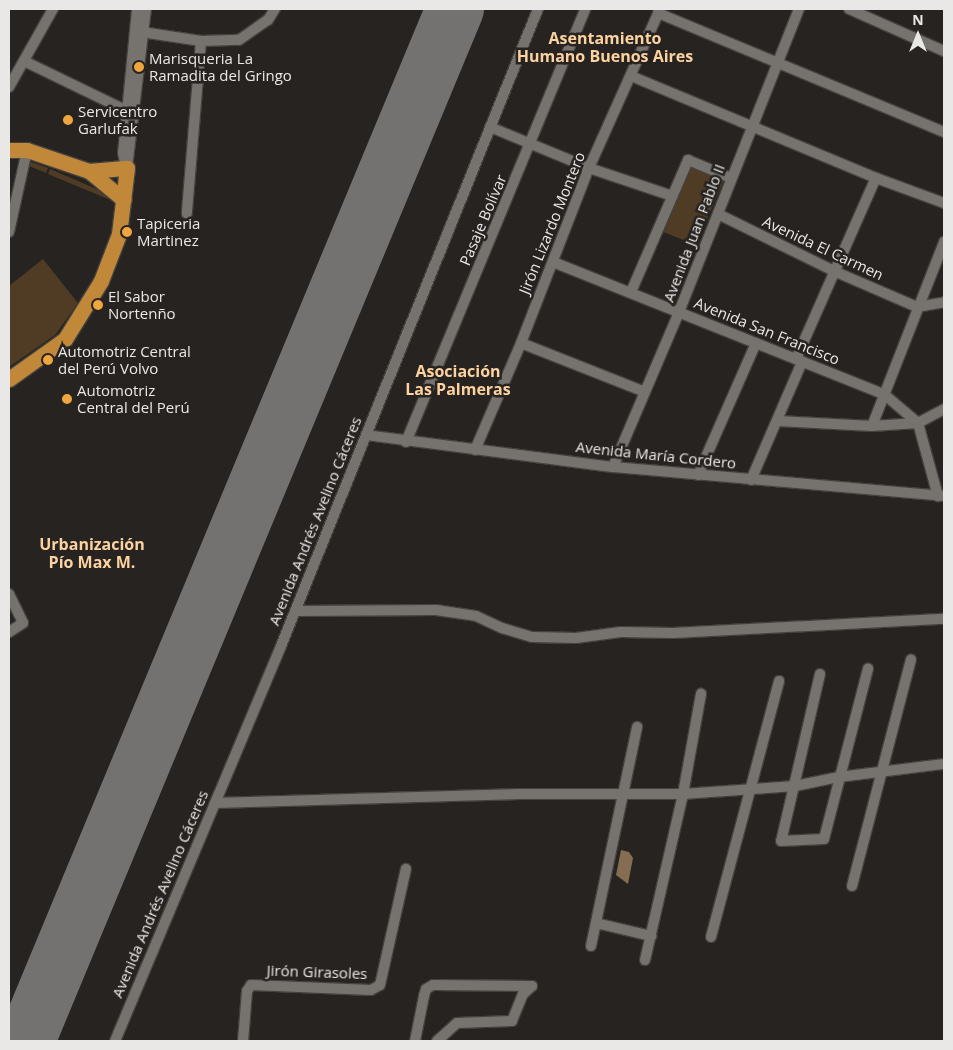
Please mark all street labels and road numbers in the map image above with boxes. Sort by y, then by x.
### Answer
street label: Jirón Lizardo Montero [515,149,589,297]
street label: Avenida Juan Pablo II [659,162,729,304]
street label: Pasaje Bolívar [456,172,510,268]
street label: Avenida El Carmen [760,212,886,284]
street label: Avenida San Francisco [692,294,842,368]
street label: Avenida Andrés Avelino Cáceres [265,414,365,628]
street label: Avenida María Cordero [575,438,737,472]
street label: Avenida Andrés Avelino Cáceres [108,788,212,1000]
street label: Jirón Girasoles [266,961,368,983]

